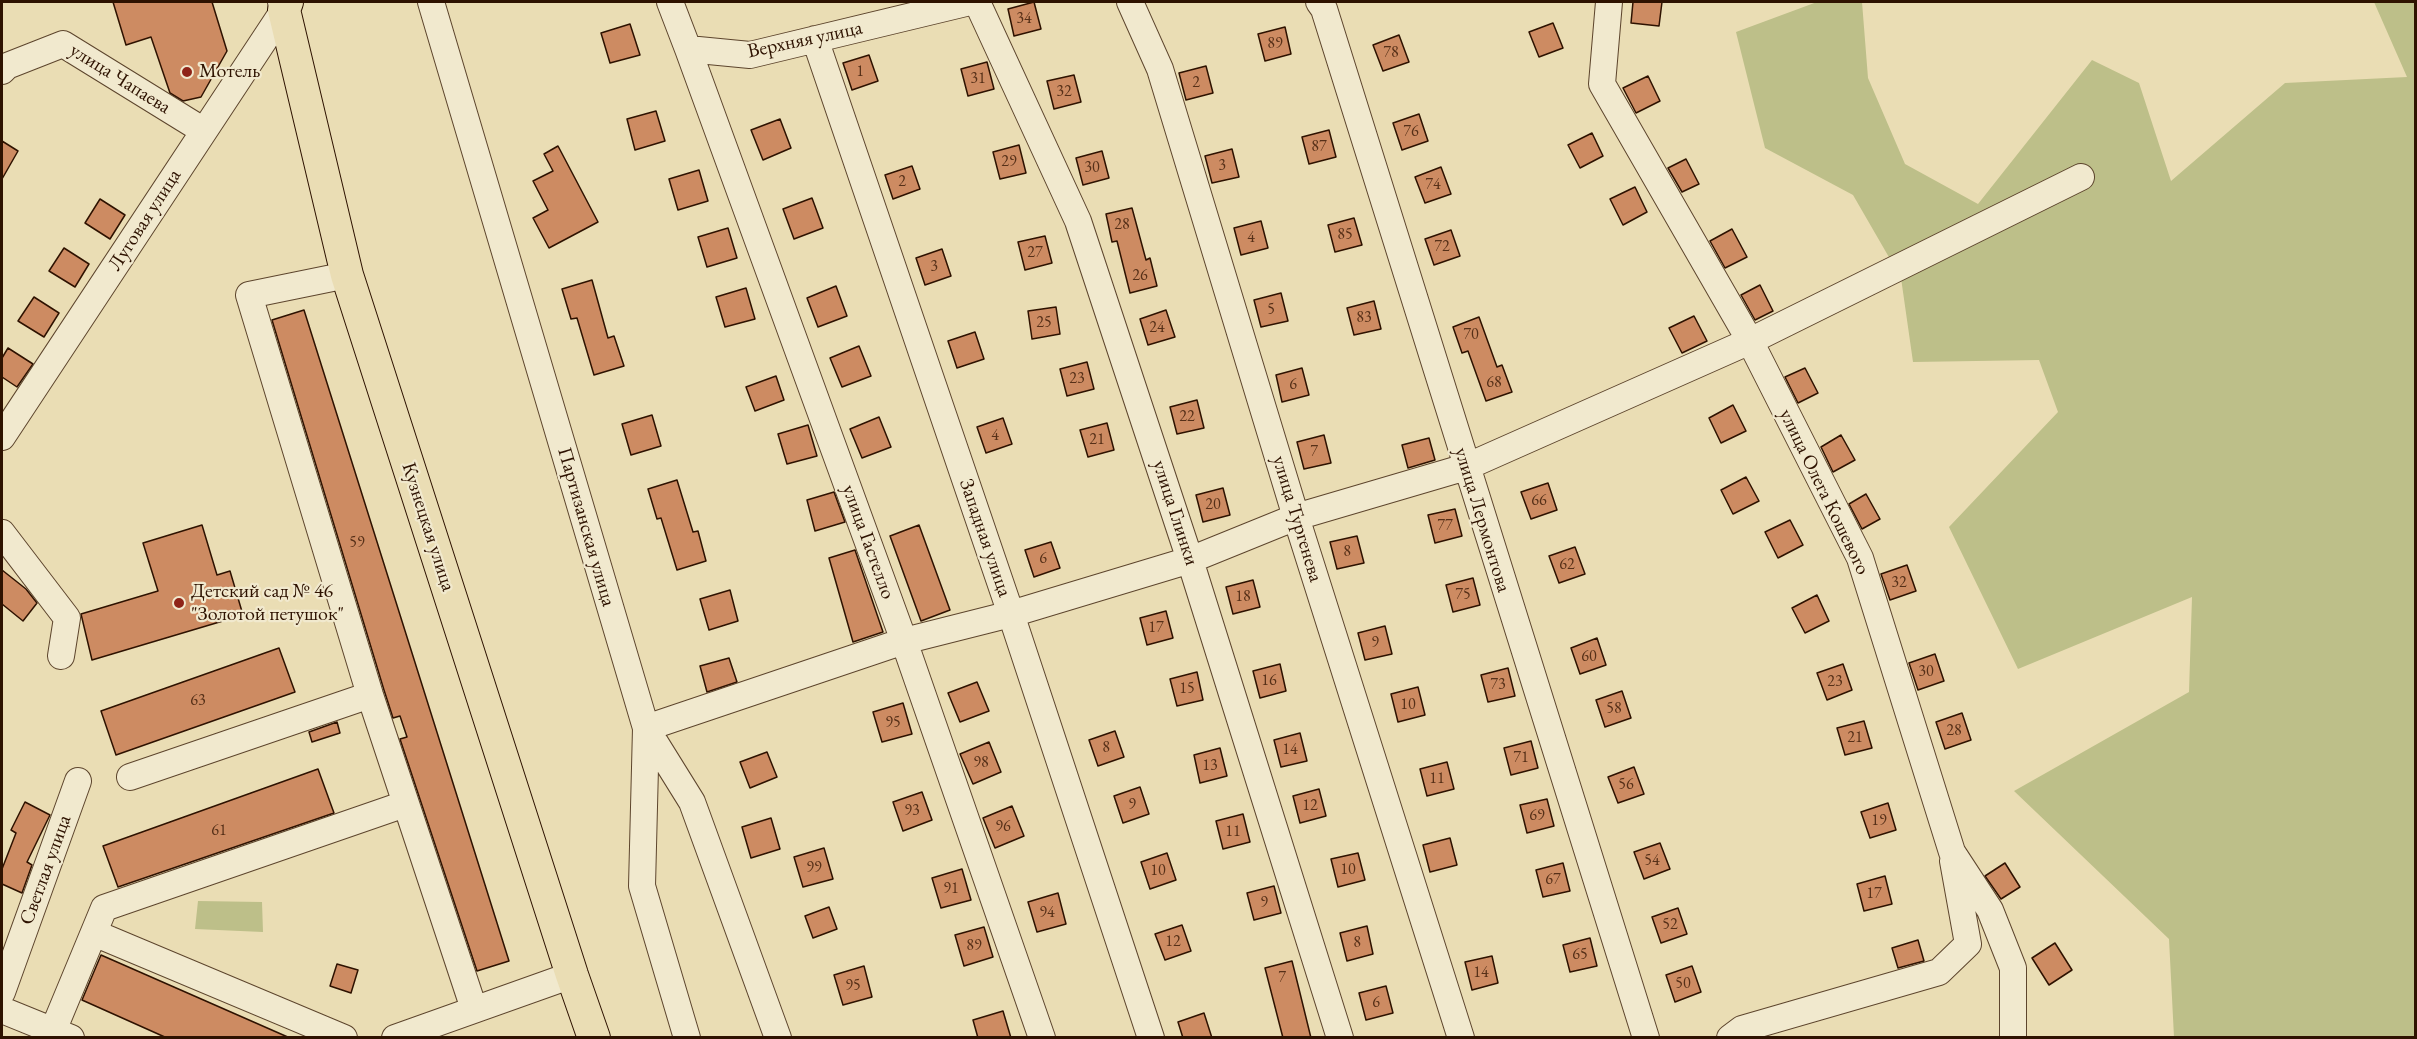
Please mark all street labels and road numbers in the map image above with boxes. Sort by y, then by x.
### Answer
street label: Верхняя улица [745,16,865,64]
street label: улица Чапаева [65,38,175,120]
street label: Луговая улица [103,165,187,275]
street label: улица Олега Кошевого [1773,405,1875,579]
street label: Партизанская улица [552,445,620,609]
street label: улица Лермонтова [1449,445,1515,595]
street label: улица Тургенева [1266,453,1328,585]
street label: улица Глинки [1147,457,1203,569]
street label: Кузнецкая улица [396,460,460,594]
street label: Западная улица [954,476,1016,600]
street label: улица Гастелло [836,481,900,603]
street label: Светлая улица [15,812,77,928]

